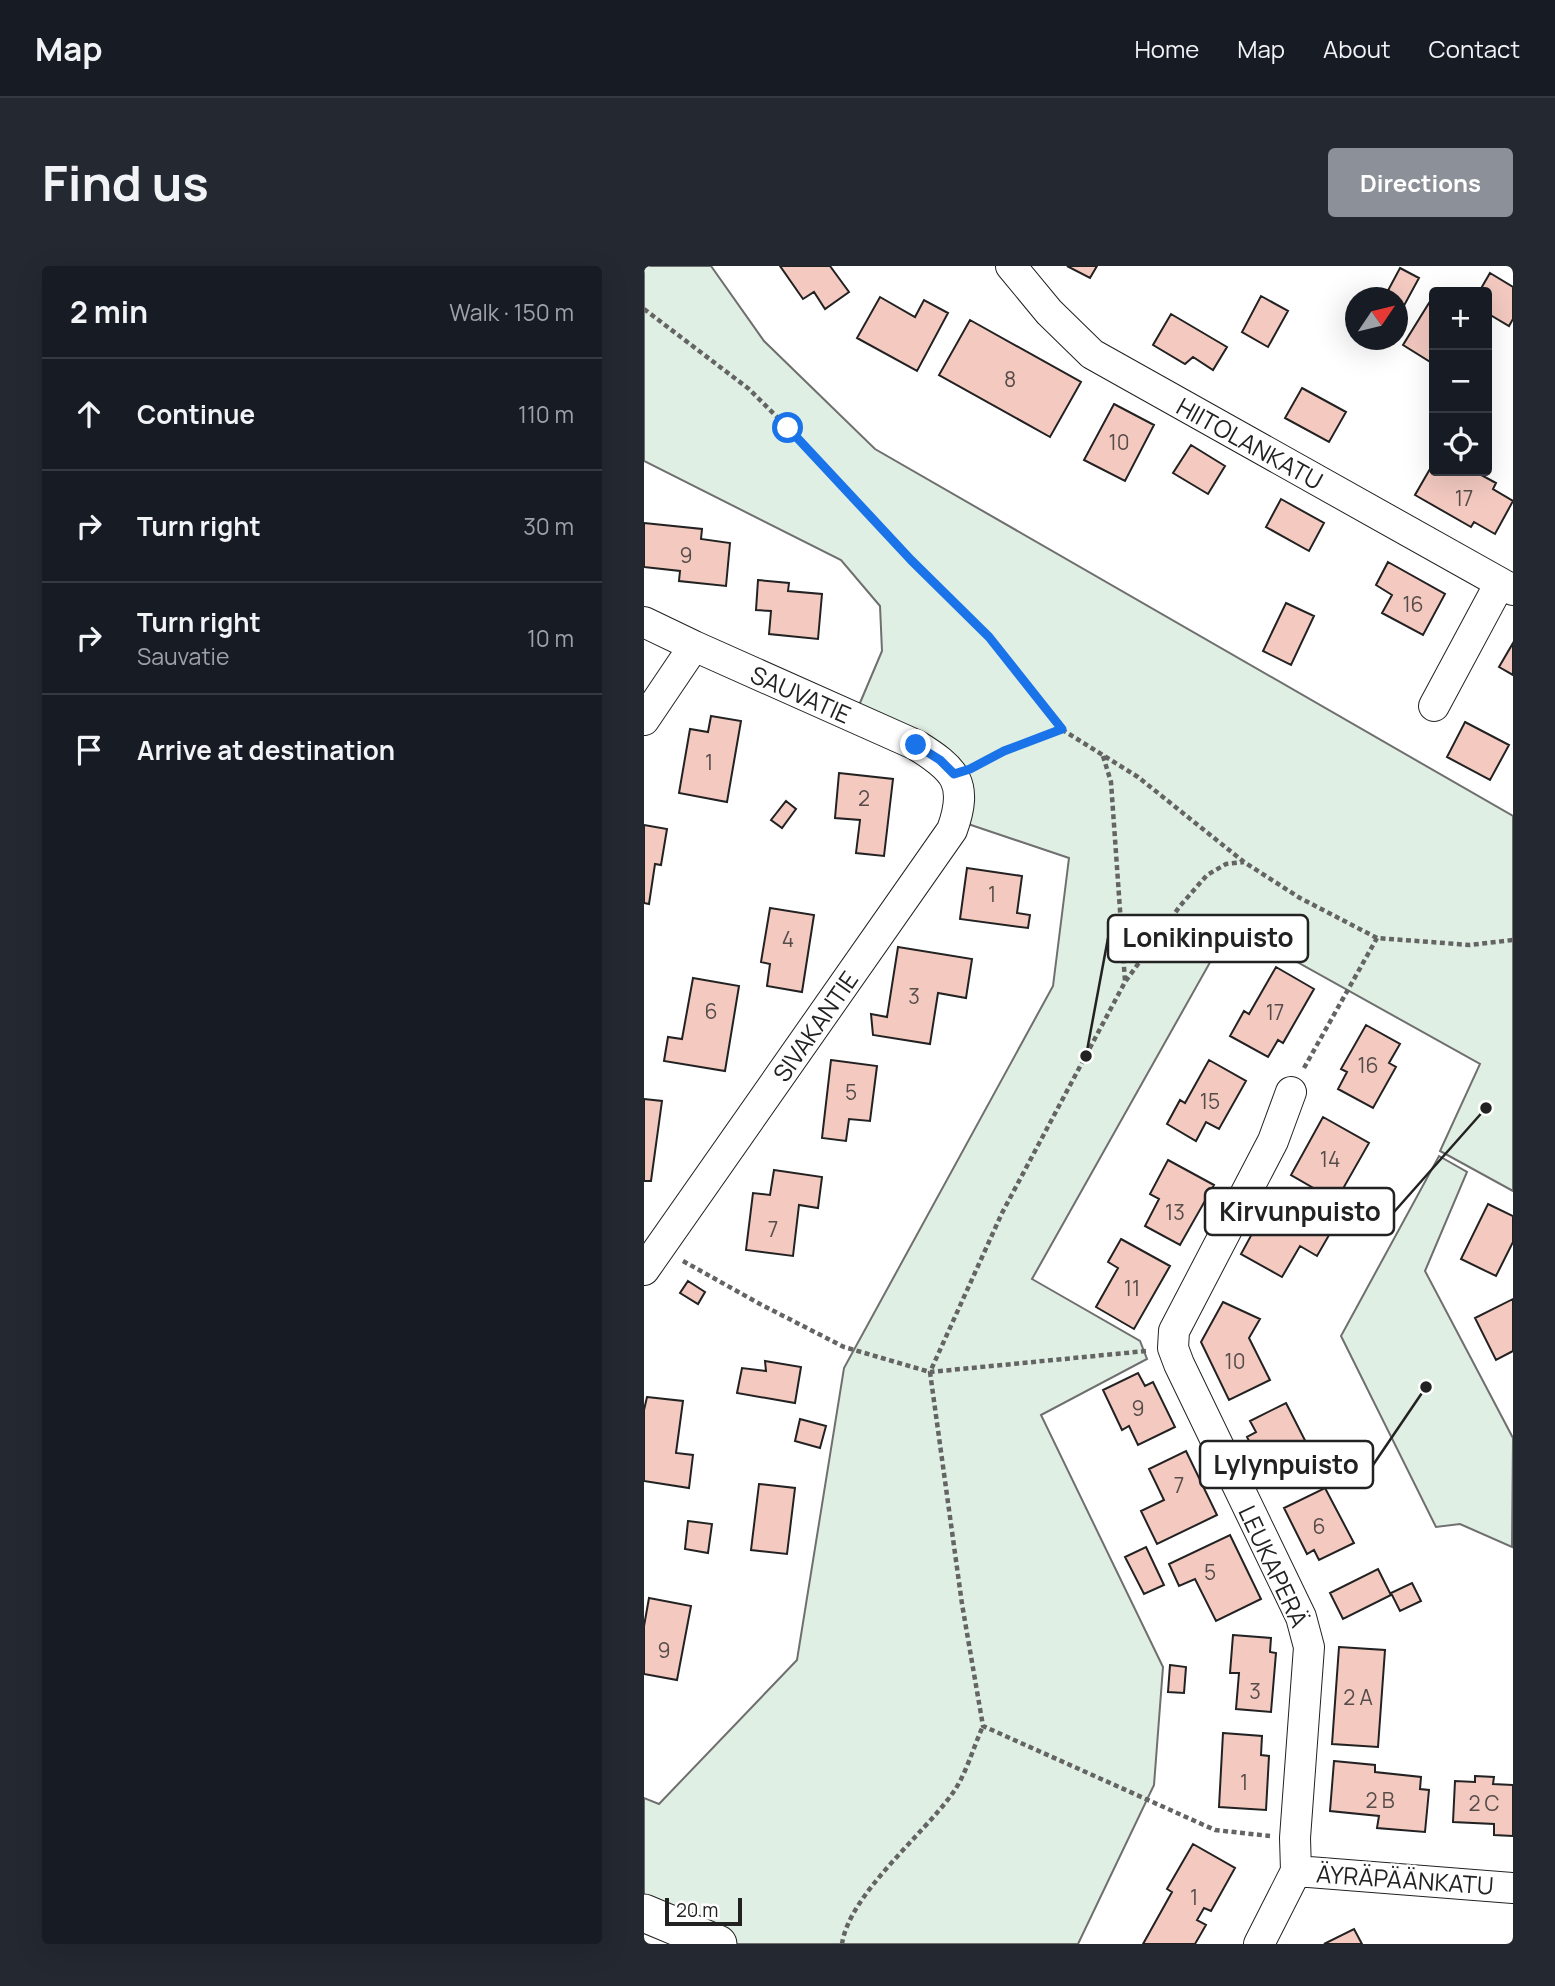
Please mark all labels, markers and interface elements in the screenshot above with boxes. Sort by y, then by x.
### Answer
text: Map [35,26,103,71]
text: Home [1134,32,1199,65]
text: Map [1237,32,1285,65]
text: About [1323,32,1391,65]
text: Contact [1429,32,1520,65]
button: Directions [1328,148,1513,217]
text: Find us [42,149,209,216]
north arrow [1345,287,1408,350]
map controls [1429,287,1492,476]
button: + [1429,287,1492,350]
text: 2 min [70,291,148,332]
text: Walk · 150 m [449,296,574,328]
button: − [1429,350,1492,413]
house number: 8 [1004,365,1016,393]
street label: HIITOLANKATU [1171,389,1329,497]
icon: ahead [70,395,108,433]
text: Continue [137,396,255,432]
text: 110 m [518,398,574,430]
route start [772,412,803,443]
button: locate [1429,413,1492,476]
house number: 10 [1109,428,1130,456]
house number: 17 [1455,484,1473,512]
icon: right [70,507,108,545]
text: Turn right [137,508,261,544]
text: 30 m [523,510,574,542]
house number: 9 [679,541,693,569]
house number: 16 [1402,590,1424,618]
text: Turn right [137,604,261,640]
icon: right [70,619,108,657]
text: 10 m [527,622,574,654]
text: Sauvatie [137,640,229,672]
street label: SAUVATIE [746,657,856,731]
route end [900,729,931,760]
icon: arrive [70,731,108,769]
text: Arrive at destination [137,732,395,768]
house number: 1 [705,748,713,776]
house number: 2 [858,784,870,812]
house number: 1 [988,880,996,908]
callout: Lonikinpuisto [1108,915,1308,962]
text: Lonikinpuisto [1122,919,1294,955]
house number: 4 [782,925,794,953]
street label: SIVAKANTIE [765,964,865,1088]
house number: 3 [908,982,920,1010]
house number: 6 [704,997,718,1025]
house number: 17 [1266,998,1284,1026]
house number: 16 [1357,1051,1379,1079]
house number: 5 [845,1078,857,1106]
house number: 15 [1200,1087,1220,1115]
house number: 14 [1320,1145,1340,1173]
callout: Kirvunpuisto [1205,1188,1394,1235]
text: Kirvunpuisto [1219,1193,1381,1229]
house number: 13 [1165,1198,1185,1226]
house number: 7 [768,1215,778,1243]
house number: 11 [1124,1274,1140,1302]
house number: 10 [1225,1347,1246,1375]
house number: 9 [1131,1394,1145,1422]
callout: Lylynpuisto [1200,1441,1373,1488]
text: Lylynpuisto [1213,1446,1359,1482]
house number: 7 [1174,1471,1184,1499]
street label: LEUKAPERÄ [1231,1500,1317,1632]
house number: 6 [1312,1512,1326,1540]
house number: 5 [1204,1558,1216,1586]
house number: 9 [657,1636,671,1664]
house number: 3 [1249,1677,1261,1705]
house number: 2 A [1343,1683,1373,1711]
house number: 1 [1240,1768,1248,1796]
house number: 2 B [1365,1786,1395,1814]
house number: 2 C [1468,1789,1500,1817]
street label: ÄYRÄPÄÄNKATU [1315,1856,1495,1902]
house number: 1 [1190,1883,1198,1911]
scale bar [665,1895,742,1927]
text: 20 m [676,1897,718,1923]

